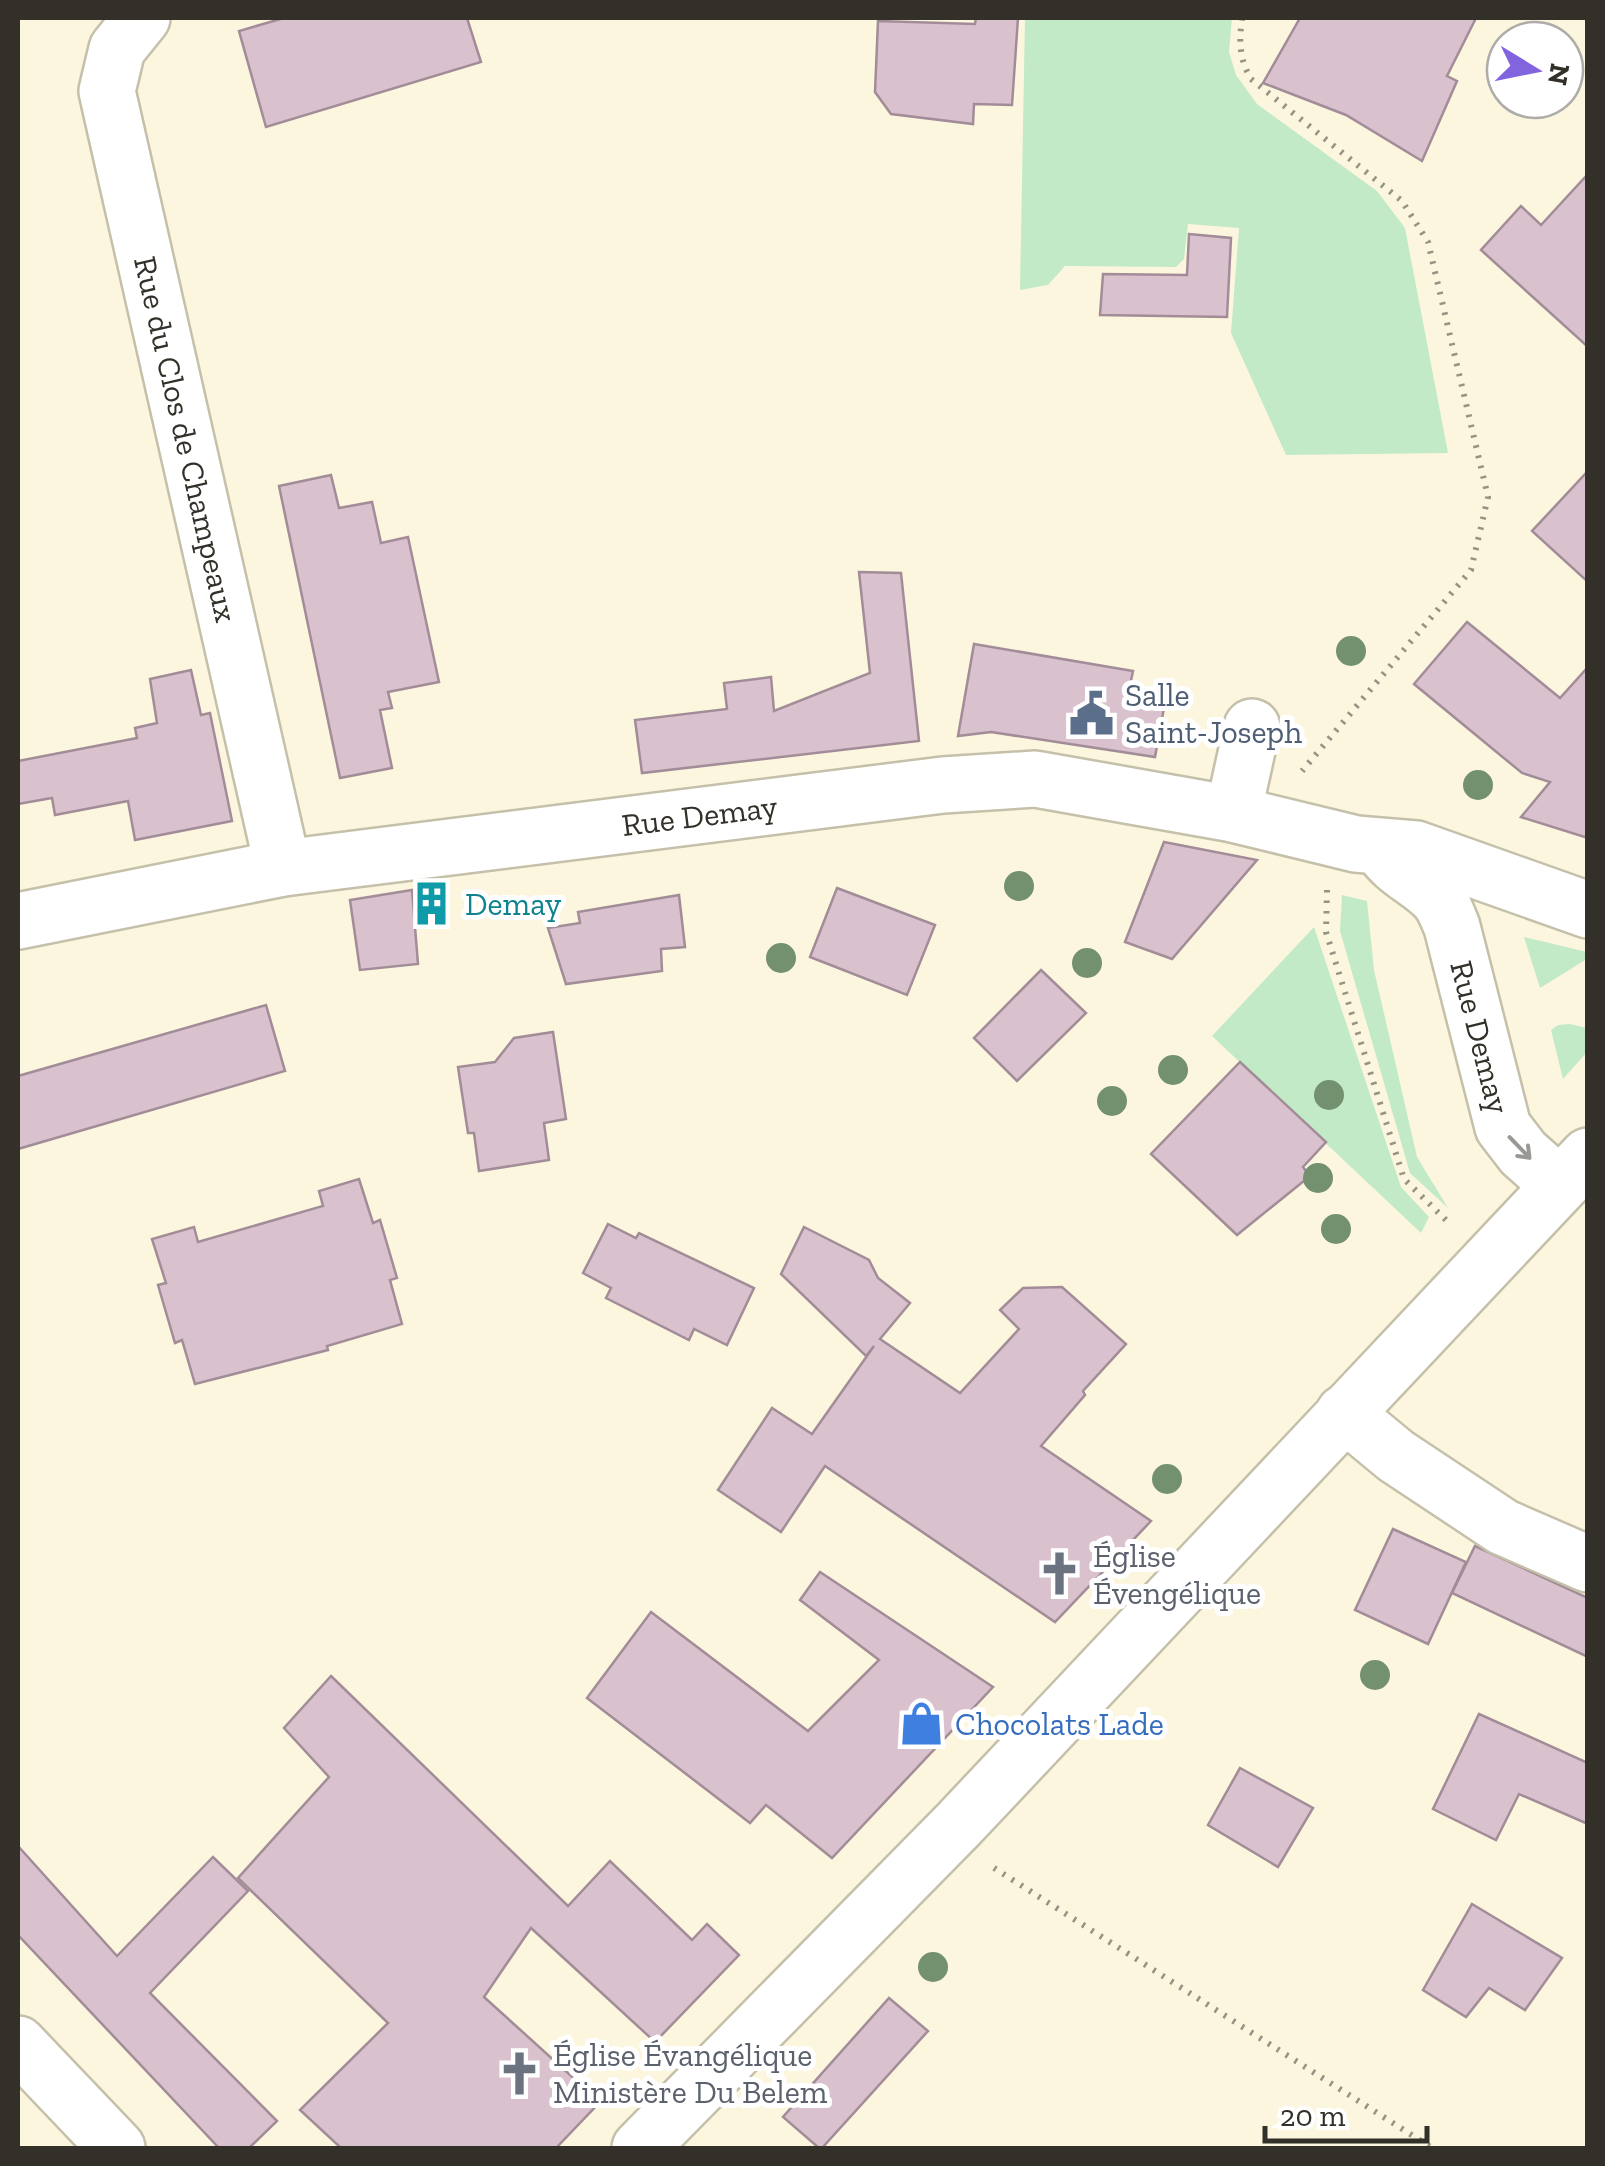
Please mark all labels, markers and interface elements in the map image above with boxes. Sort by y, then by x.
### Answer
north arrow [1485,20,1585,120]
text: N [1541,61,1577,88]
street label: Rue du Clos de Champeaux [126,253,246,626]
place label: Salle Saint-Joseph [1125,676,1302,751]
public building icon: Salle Saint-Joseph [1068,689,1116,737]
street label: Rue Demay [620,787,780,844]
building icon: Demay [408,880,456,928]
place label: Demay [465,885,562,923]
street label: Rue Demay [1442,957,1518,1118]
one-way arrow [1508,1135,1532,1159]
place label: Église Évengélique [1093,1537,1261,1612]
church icon: Église Évengélique [1036,1550,1084,1598]
shop icon: Chocolats Lade [898,1700,946,1748]
place label: Chocolats Lade [955,1705,1164,1743]
place label: Église Évangélique Ministère Du Belem [553,2036,828,2111]
church icon: Église Évangélique Ministère Du Belem [496,2049,544,2097]
scale bar [1265,2081,1428,2143]
text: 20 m [1280,2098,1346,2134]

